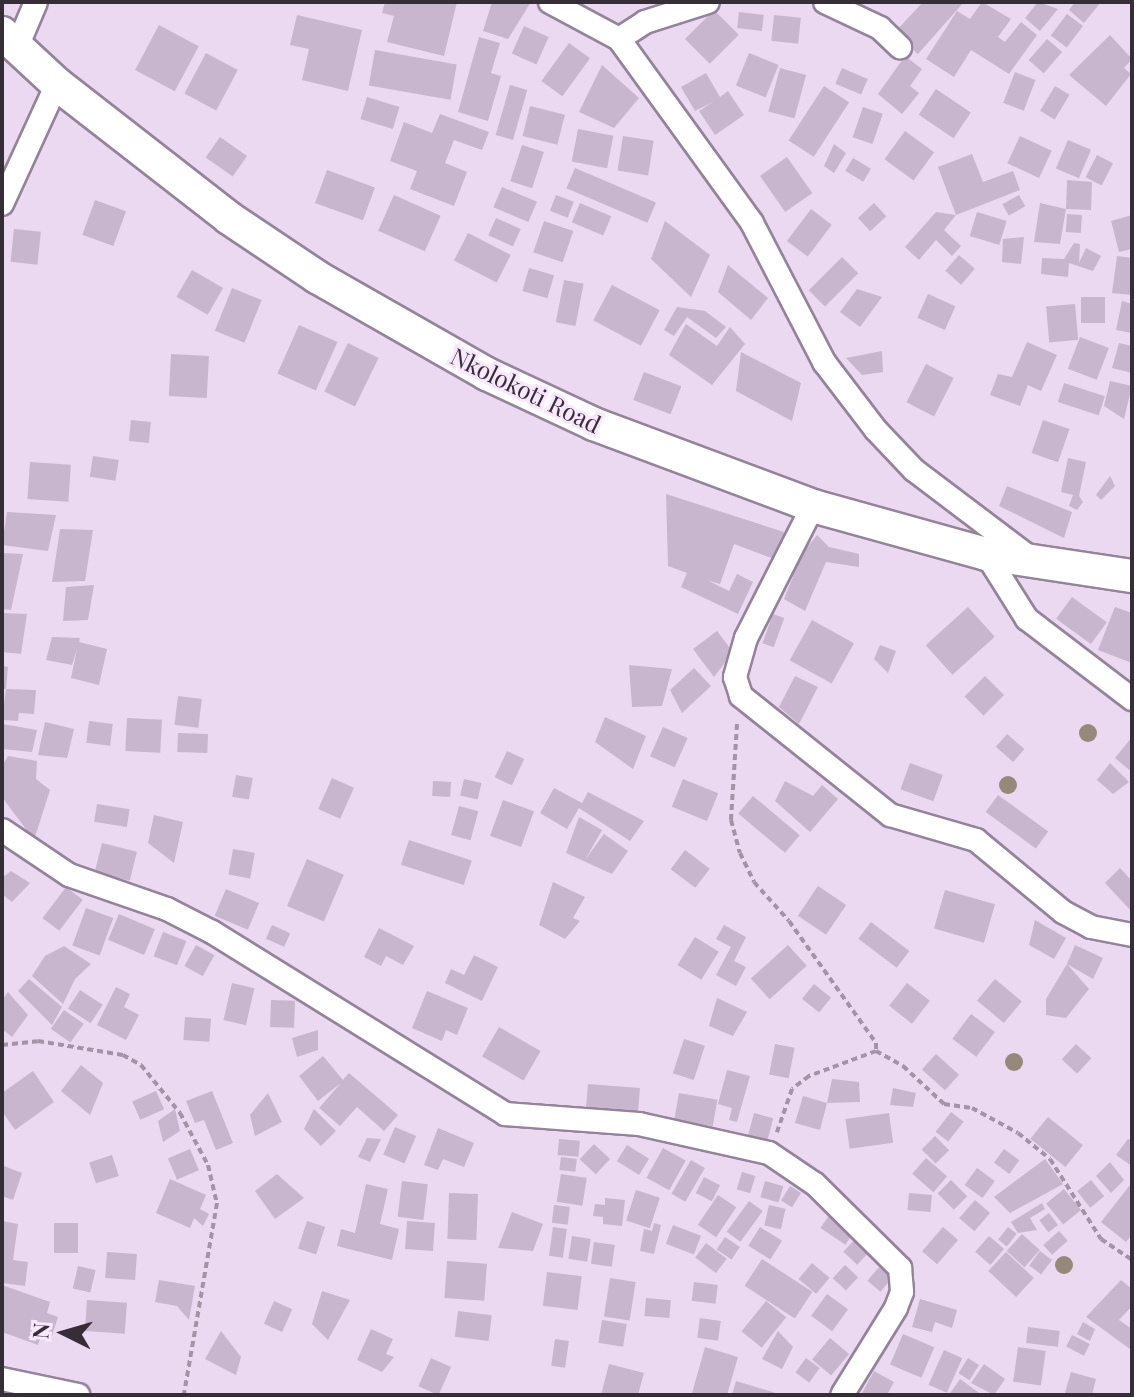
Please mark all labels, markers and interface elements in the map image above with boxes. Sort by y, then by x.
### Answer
street label: Nkolokoti Road [446,341,606,439]
north arrow [24,1293,104,1373]
text: N [24,1322,56,1340]

